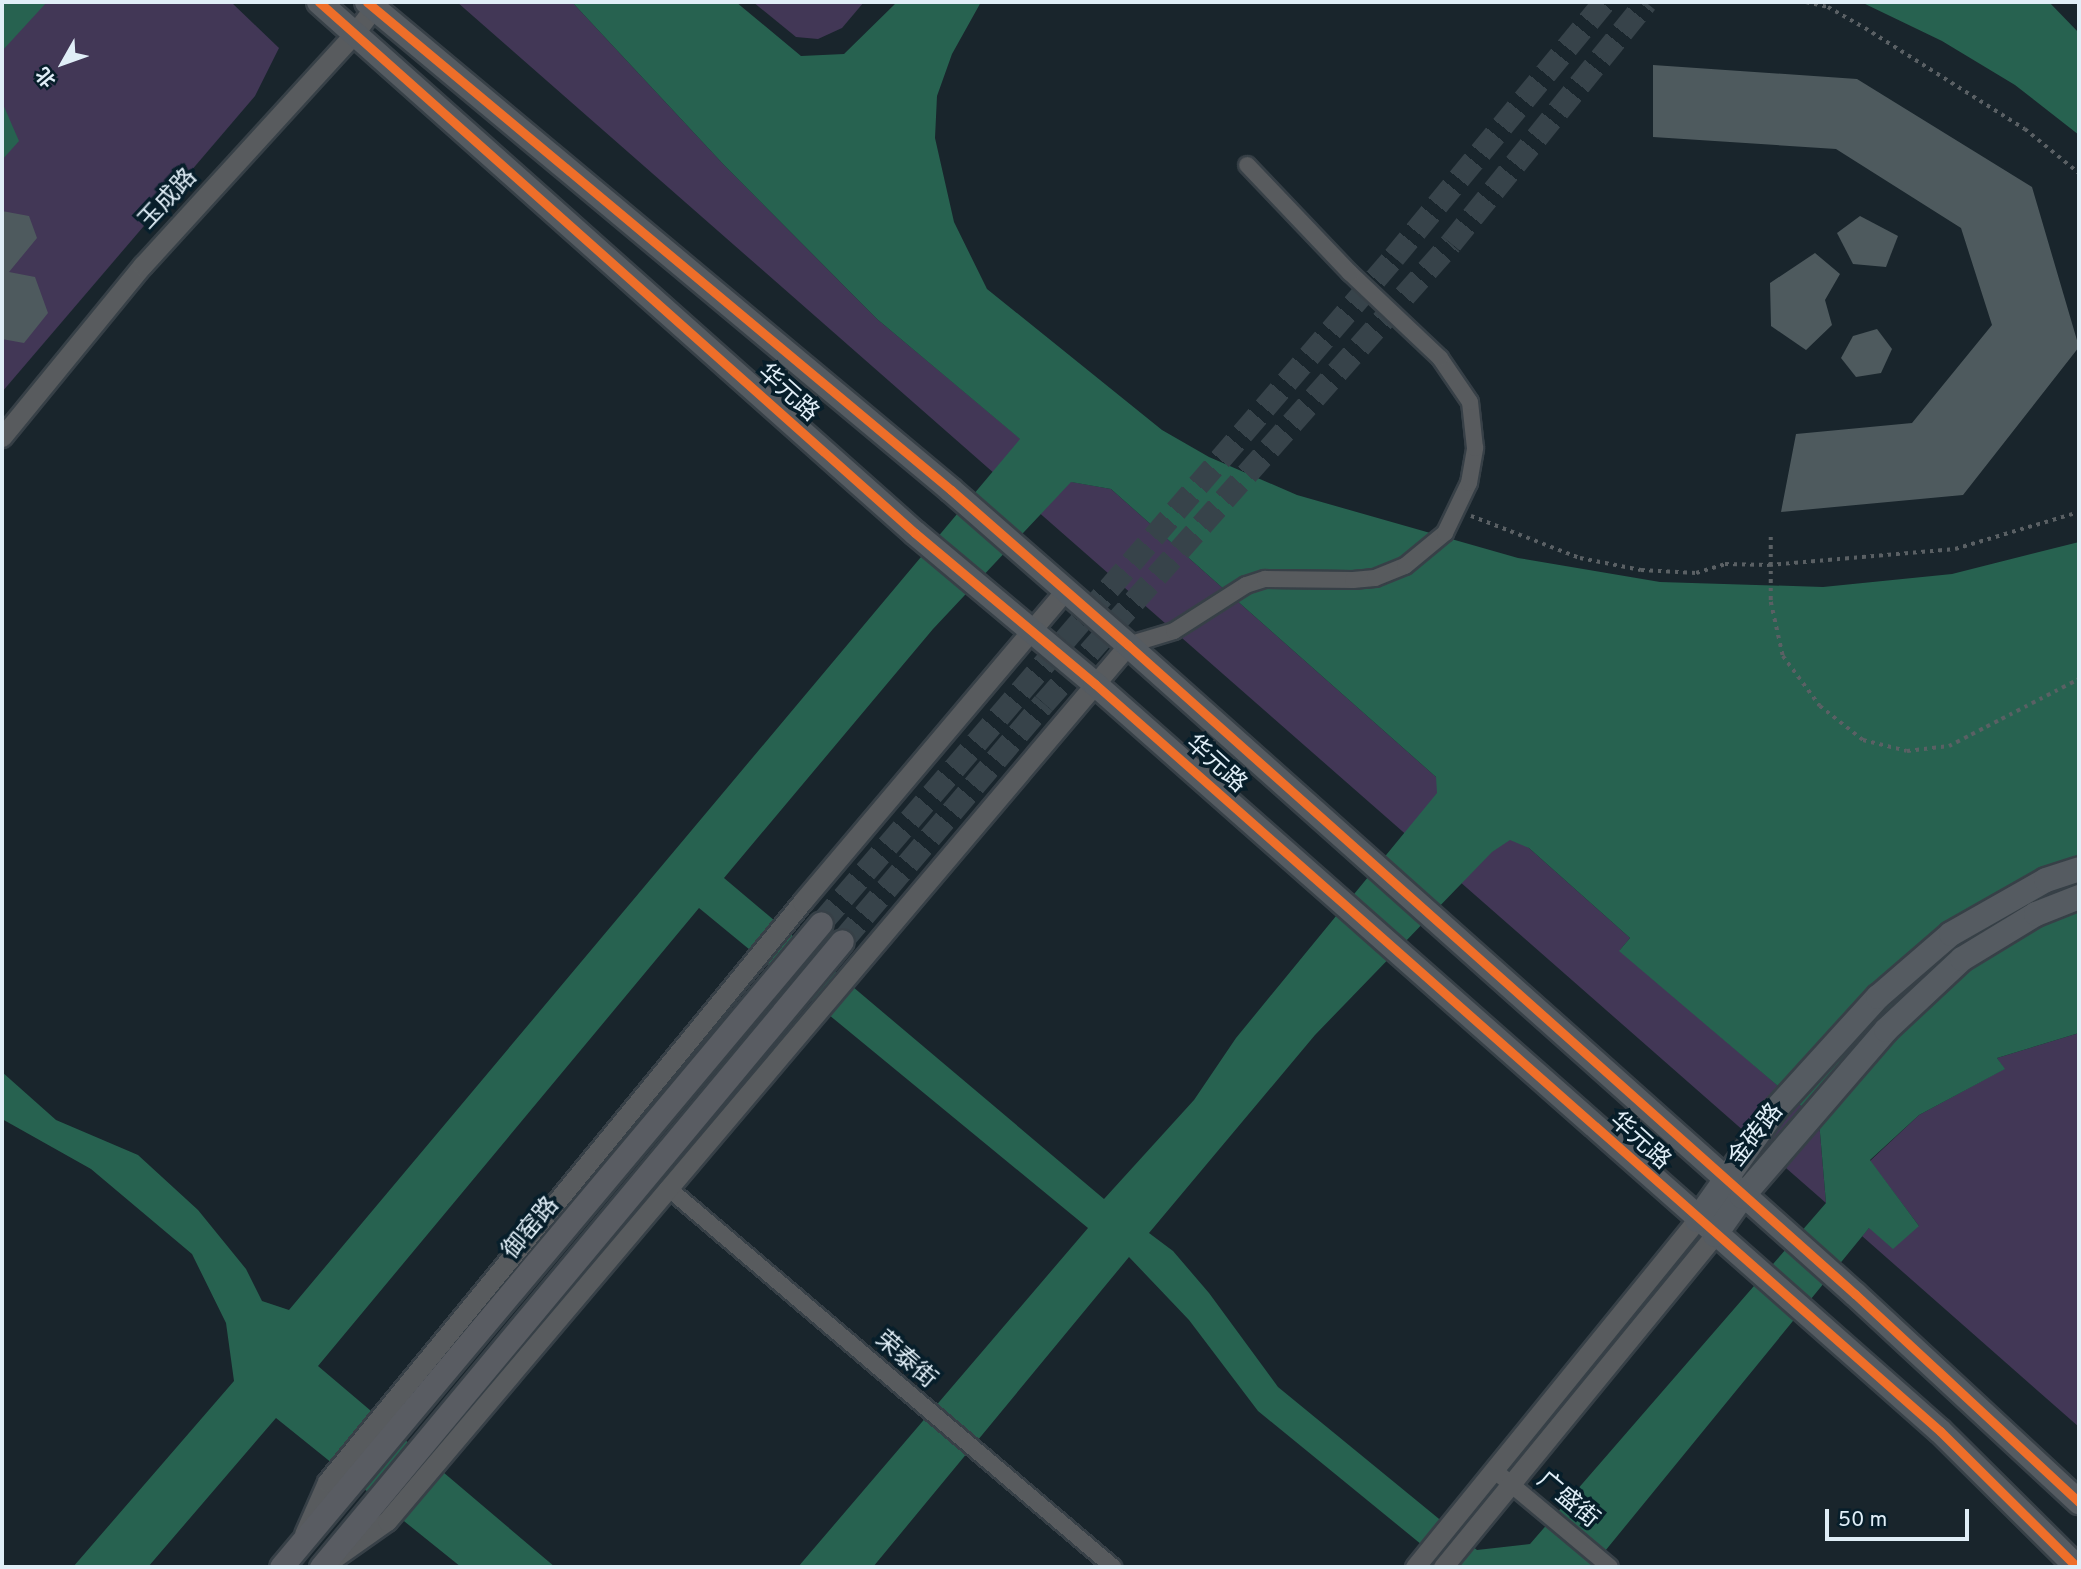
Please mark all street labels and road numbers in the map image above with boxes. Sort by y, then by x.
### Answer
street label: 玉成路 [134,164,204,236]
street label: 华元路 [751,359,823,429]
street label: 华元路 [1179,730,1251,800]
street label: 金砖路 [1723,1099,1791,1173]
street label: 华元路 [1603,1107,1675,1177]
street label: 御窑路 [498,1192,566,1266]
street label: 荣泰街 [868,1327,942,1395]
street label: 广盛街 [1530,1467,1604,1535]

